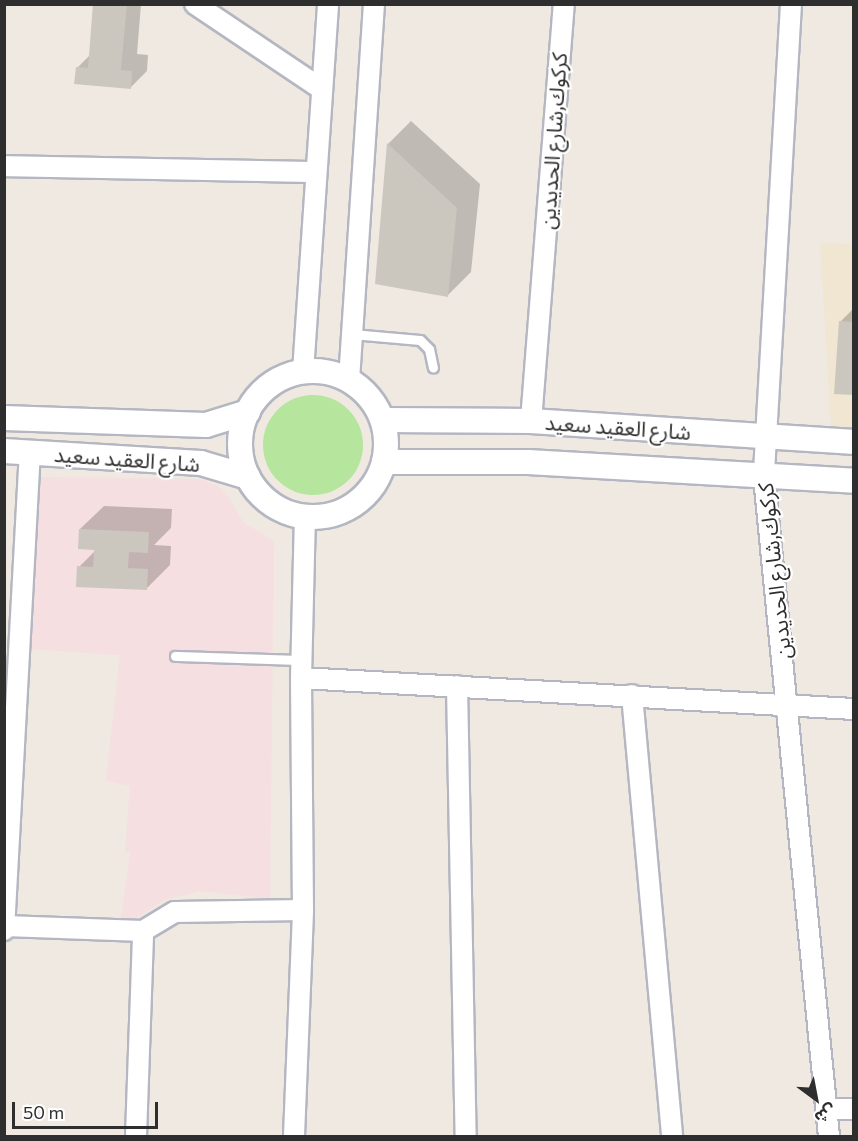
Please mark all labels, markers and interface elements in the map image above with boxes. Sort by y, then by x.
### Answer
street label: كركوك,شارع الحديدين [534,52,572,230]
street label: شارع العقيد سعيد [544,409,692,445]
street label: شارع العقيد سعيد [53,441,201,477]
street label: كركوك,شارع الحديدين [752,482,796,660]
north arrow [786,1069,846,1129]
scale bar [15,1090,160,1128]
text: 50 m [23,1101,64,1123]
text: ش [811,1101,840,1129]

